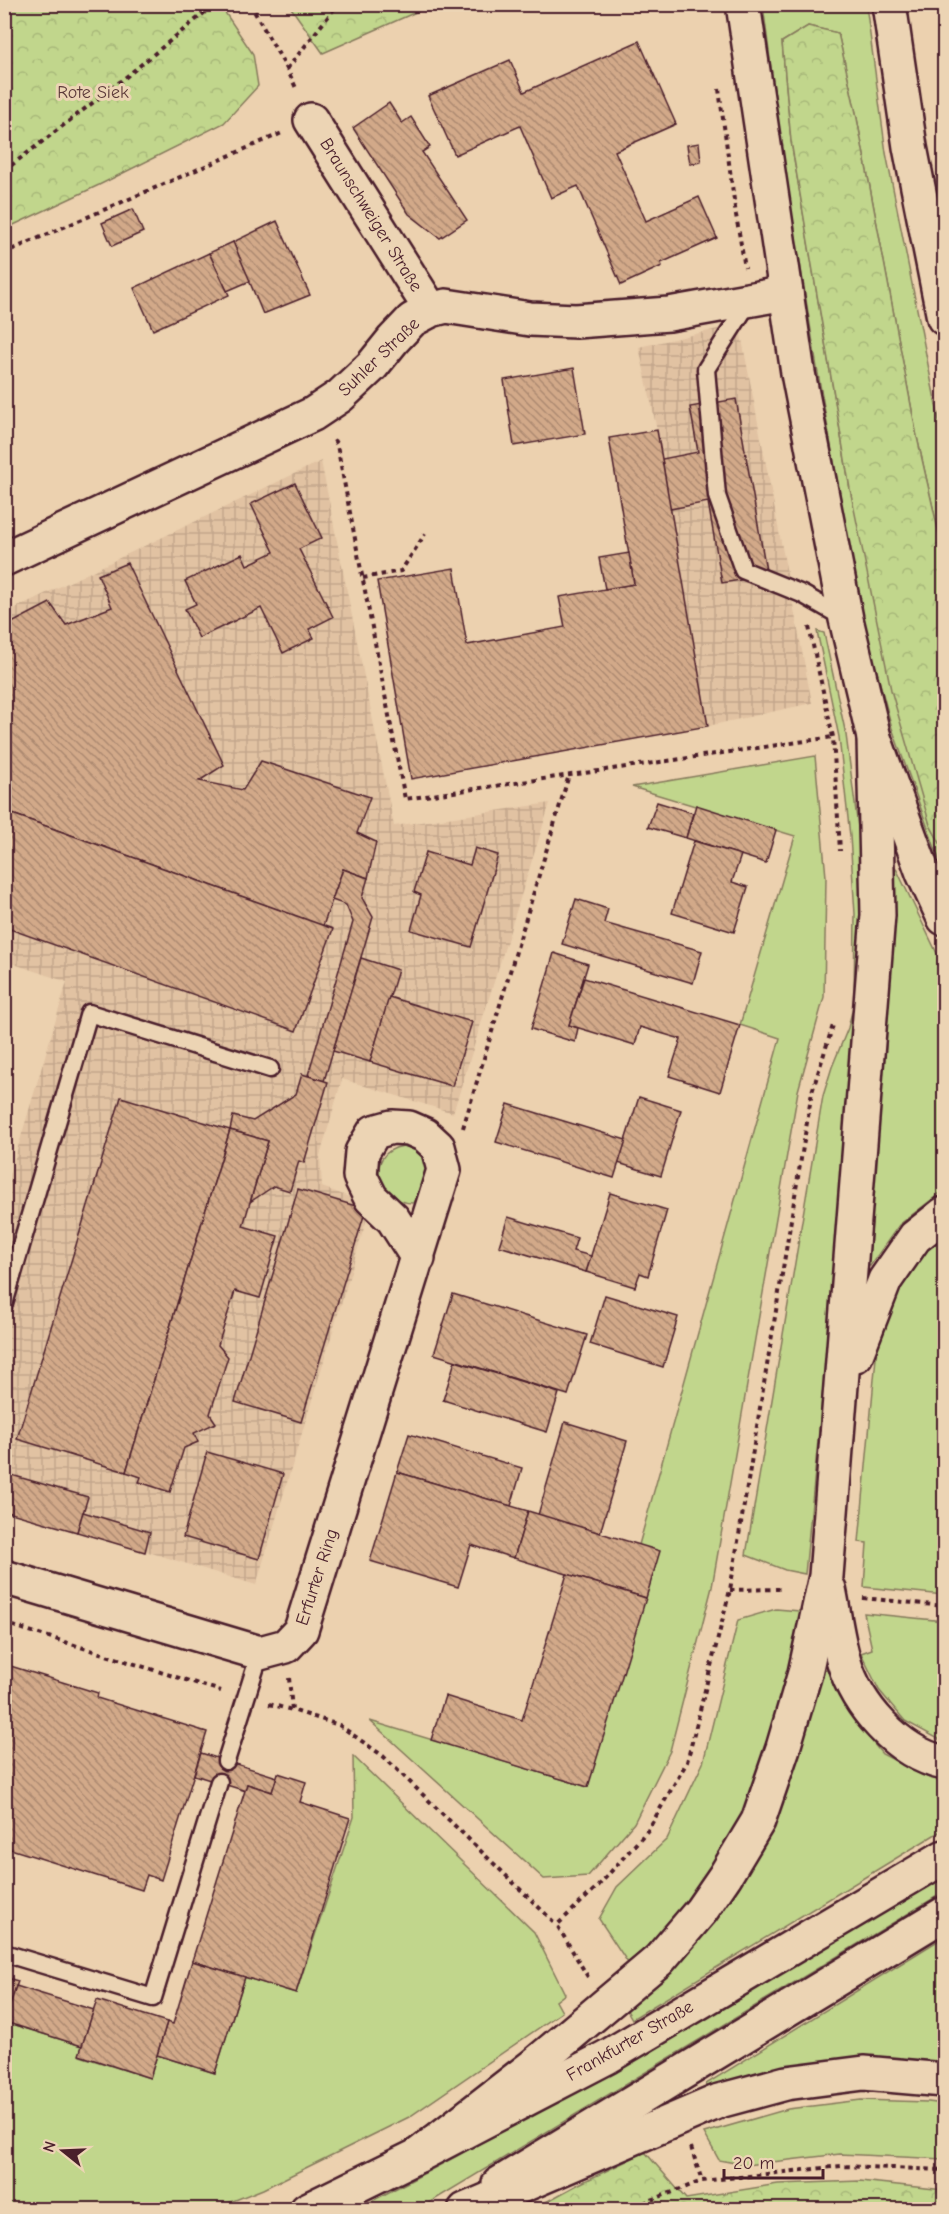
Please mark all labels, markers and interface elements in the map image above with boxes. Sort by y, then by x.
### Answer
park label: Rote Siek [57,82,129,103]
street label: Braunschweiger Straße [315,134,427,296]
street label: Suhler Straße [334,313,424,401]
street label: Erfurter Ring [291,1526,343,1628]
street label: Frankfurter Straße [563,1996,697,2086]
north arrow [33,2121,93,2181]
text: N [40,2139,60,2154]
scale bar [724,2142,823,2180]
text: 20 m [733,2153,774,2174]

